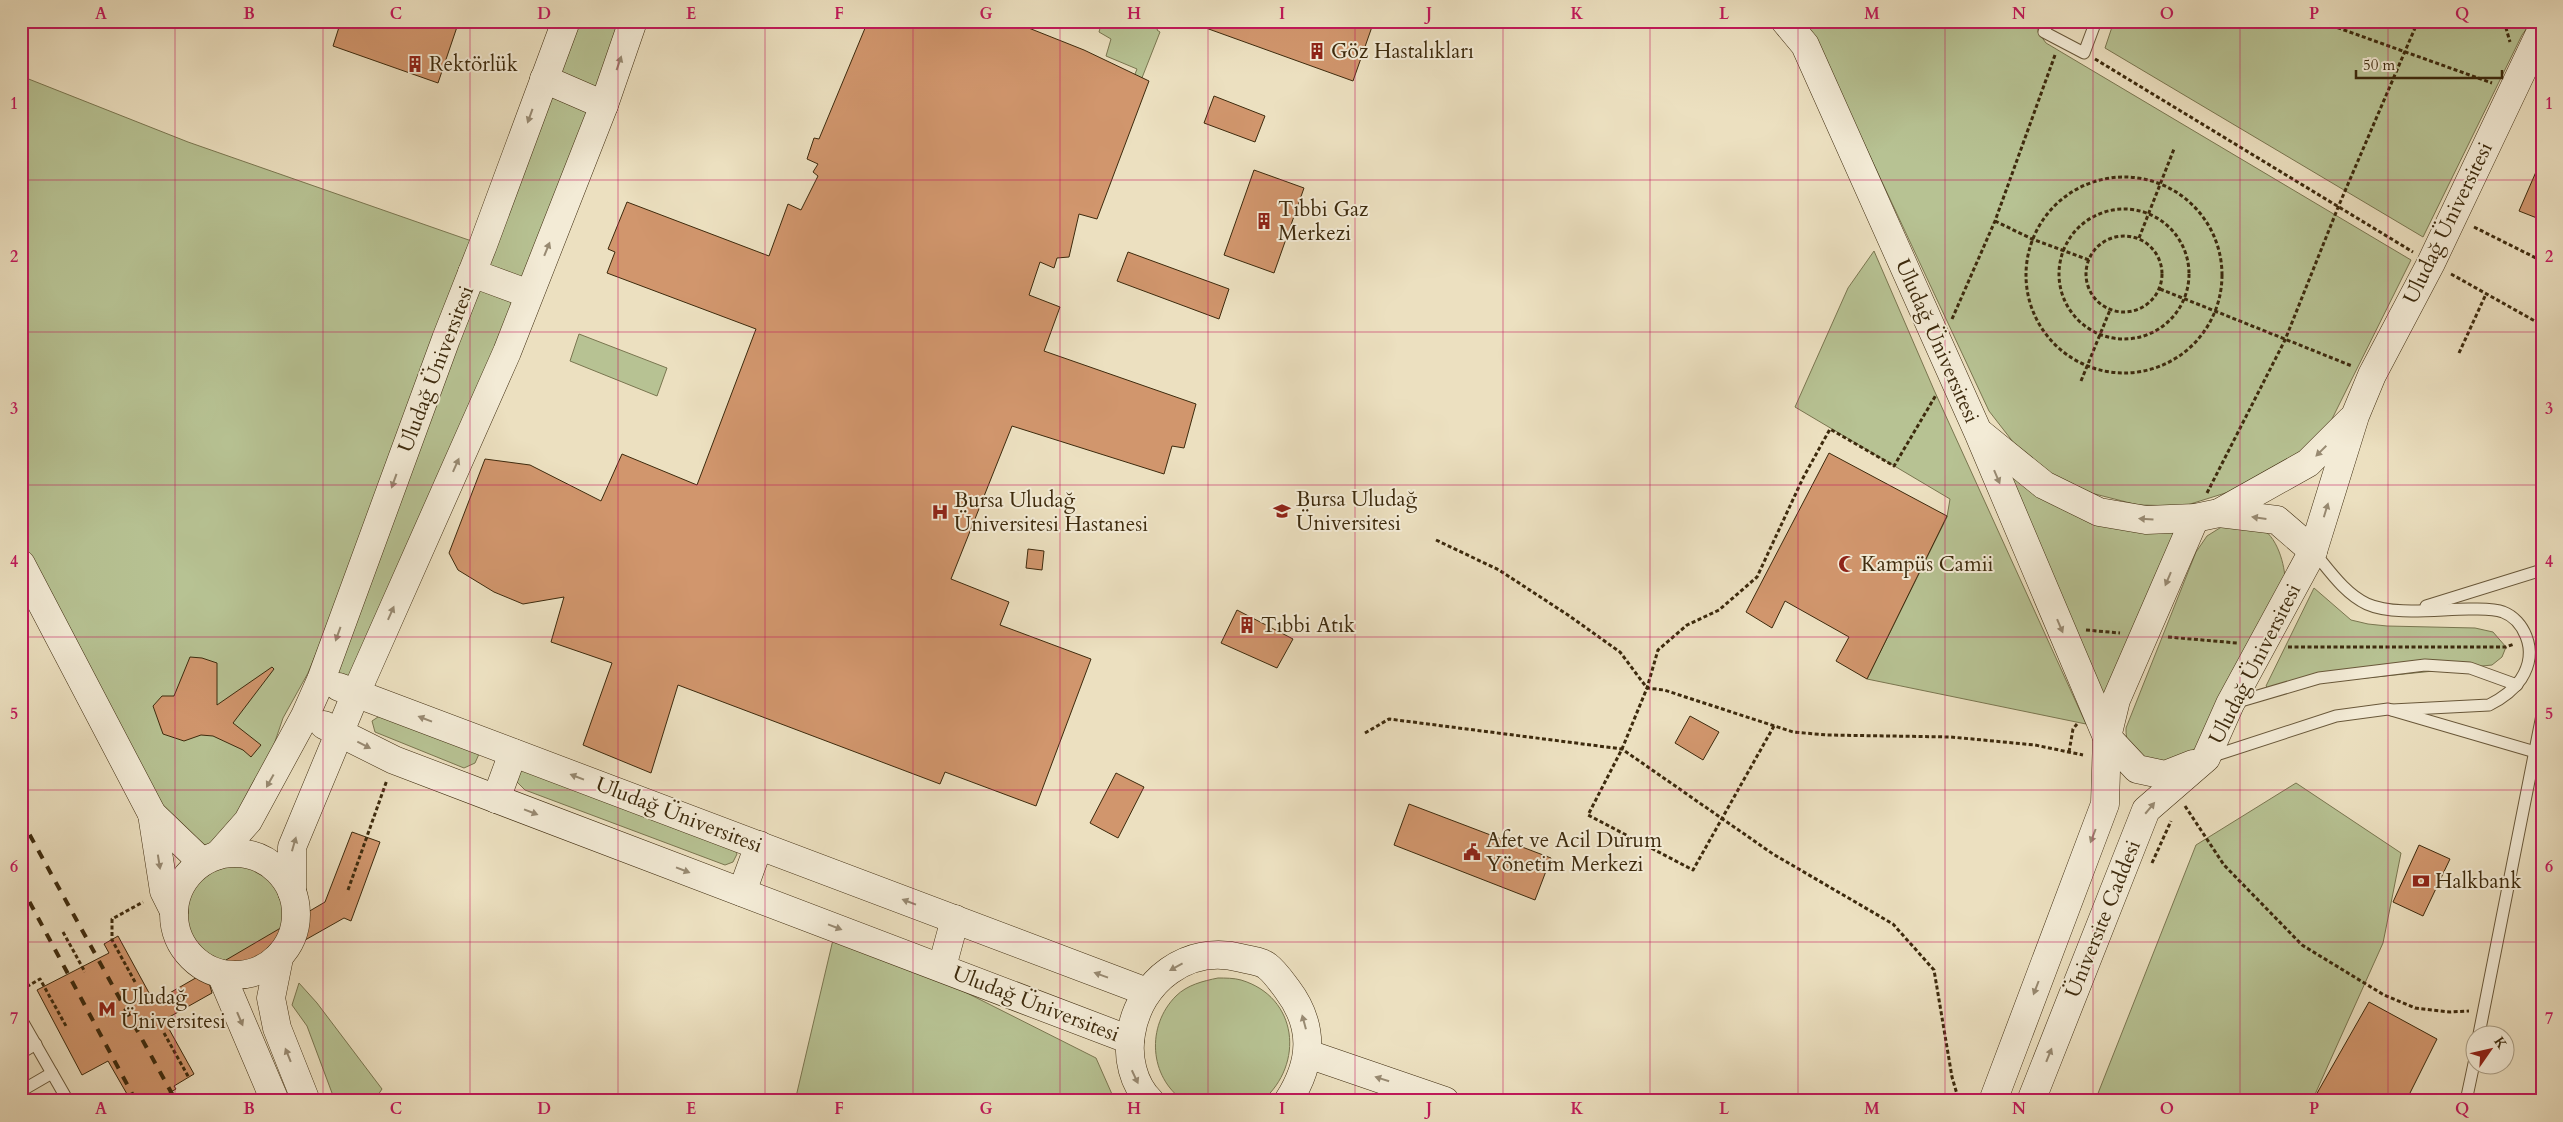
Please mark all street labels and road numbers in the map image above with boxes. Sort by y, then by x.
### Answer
street label: Uludağ Üniversitesi [2396,137,2500,309]
street label: Uludağ Üniversitesi [1888,254,1986,428]
street label: Uludağ Üniversitesi [391,281,481,457]
street label: Uludağ Üniversitesi [2202,579,2308,749]
street label: Uludağ Üniversitesi [591,770,767,860]
street label: Üniversite Caddesi [2058,836,2148,1002]
street label: Uludağ Üniversitesi [948,959,1124,1049]

